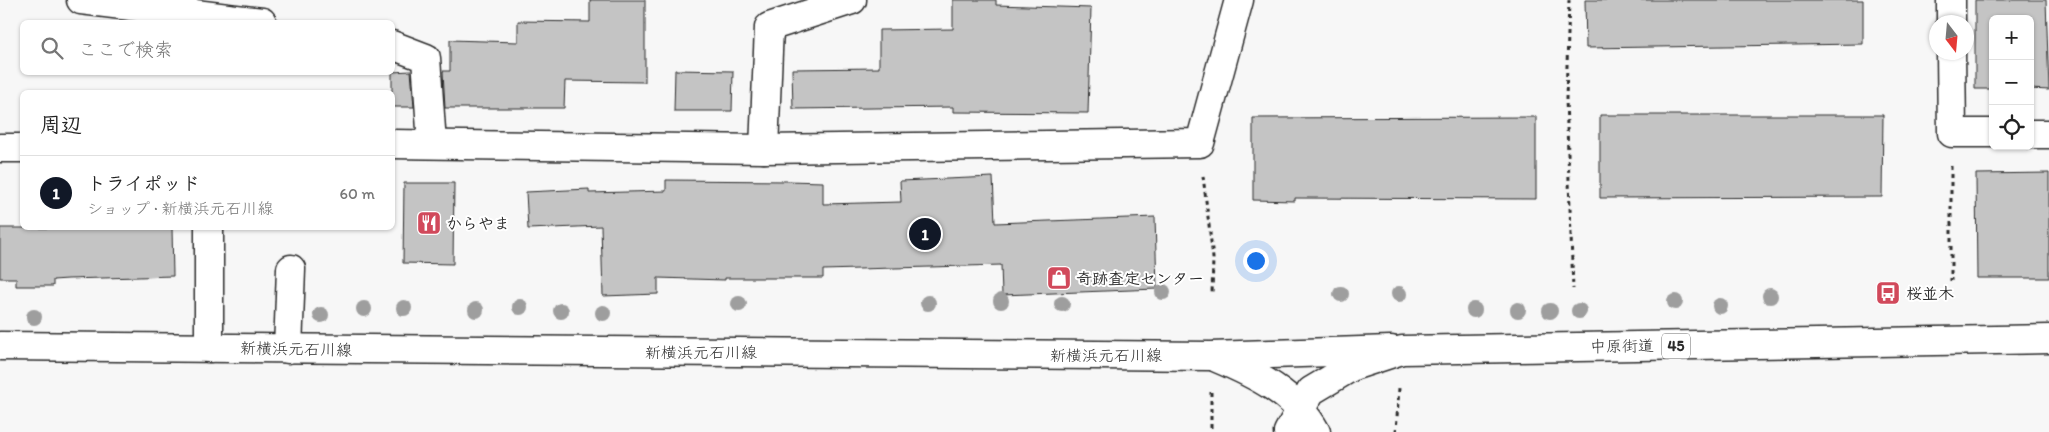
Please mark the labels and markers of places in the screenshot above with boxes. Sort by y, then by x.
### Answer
restaurant icon: からやま [416,210,442,236]
place label: からやま [446,214,510,233]
pin: 1 [909,215,941,253]
shop icon: 奇跡査定センター [1046,265,1072,291]
place label: 奇跡査定センター [1076,269,1204,288]
bus stop icon: 桜並木 [1875,280,1901,306]
place label: 桜並木 [1906,284,1954,303]

